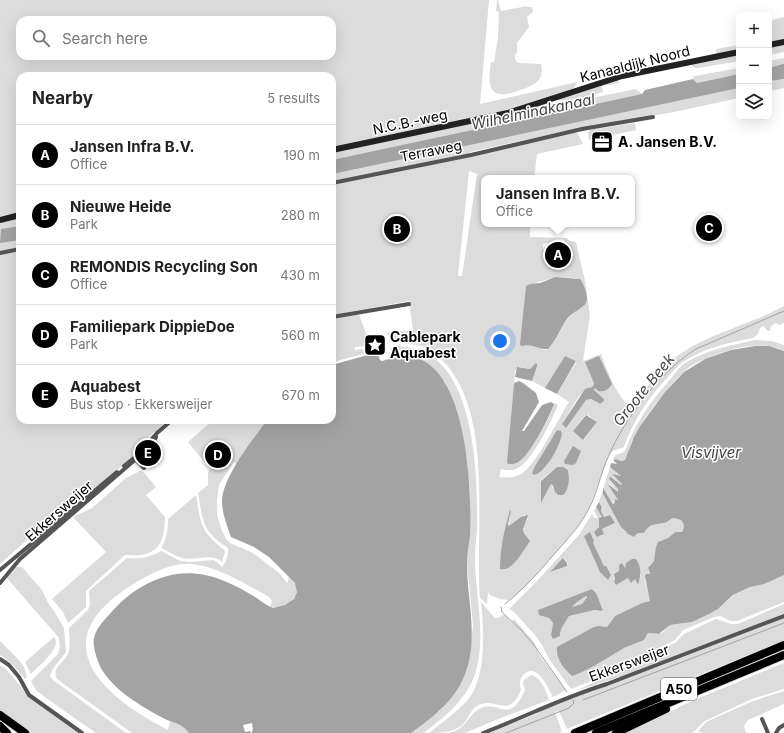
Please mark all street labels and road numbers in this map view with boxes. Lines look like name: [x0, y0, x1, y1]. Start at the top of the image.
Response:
street label: Kanaaldijk Noord: [578, 42, 692, 85]
street label: N.C.B.-weg: [371, 105, 449, 138]
street label: Terraweg: [399, 136, 463, 165]
street label: Ekkersweijer: [21, 477, 96, 545]
street label: Ekkersweijer: [587, 640, 671, 685]
road number: A50: [661, 678, 697, 700]

